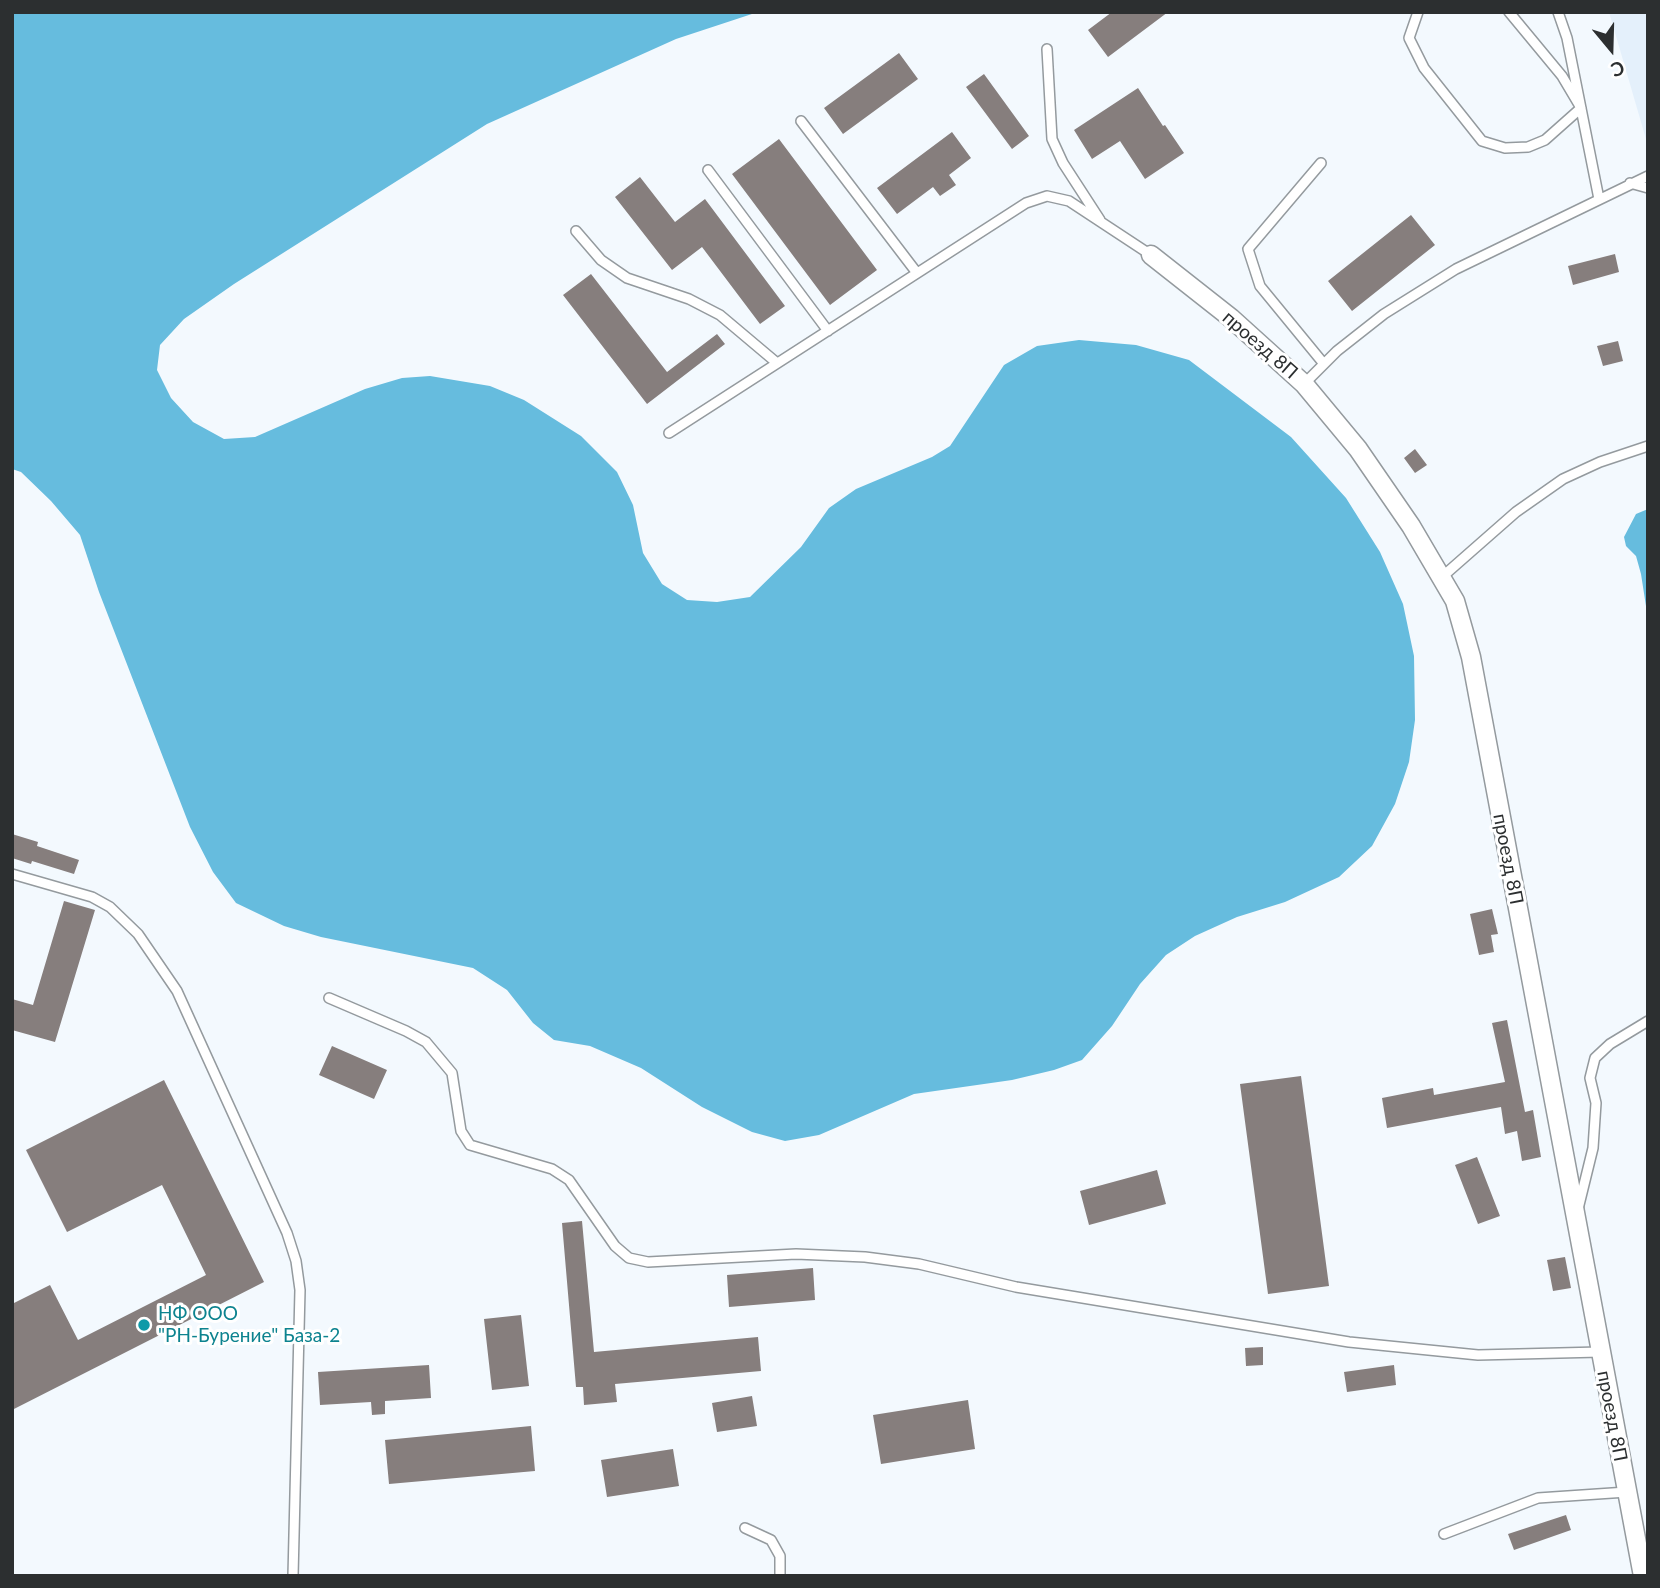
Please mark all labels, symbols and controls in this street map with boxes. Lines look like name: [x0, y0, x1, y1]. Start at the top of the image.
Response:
north arrow: [1576, 14, 1646, 84]
text: С: [1608, 56, 1628, 82]
street label: проезд 8П: [1218, 306, 1302, 384]
street label: проезд 8П: [1488, 812, 1528, 906]
place label: НФ ООО "РН-Бурение" База-2: [158, 1303, 340, 1347]
marker: НФ ООО "РН-Бурение" База-2: [136, 1317, 152, 1333]
street label: проезд 8П: [1592, 1369, 1632, 1463]

